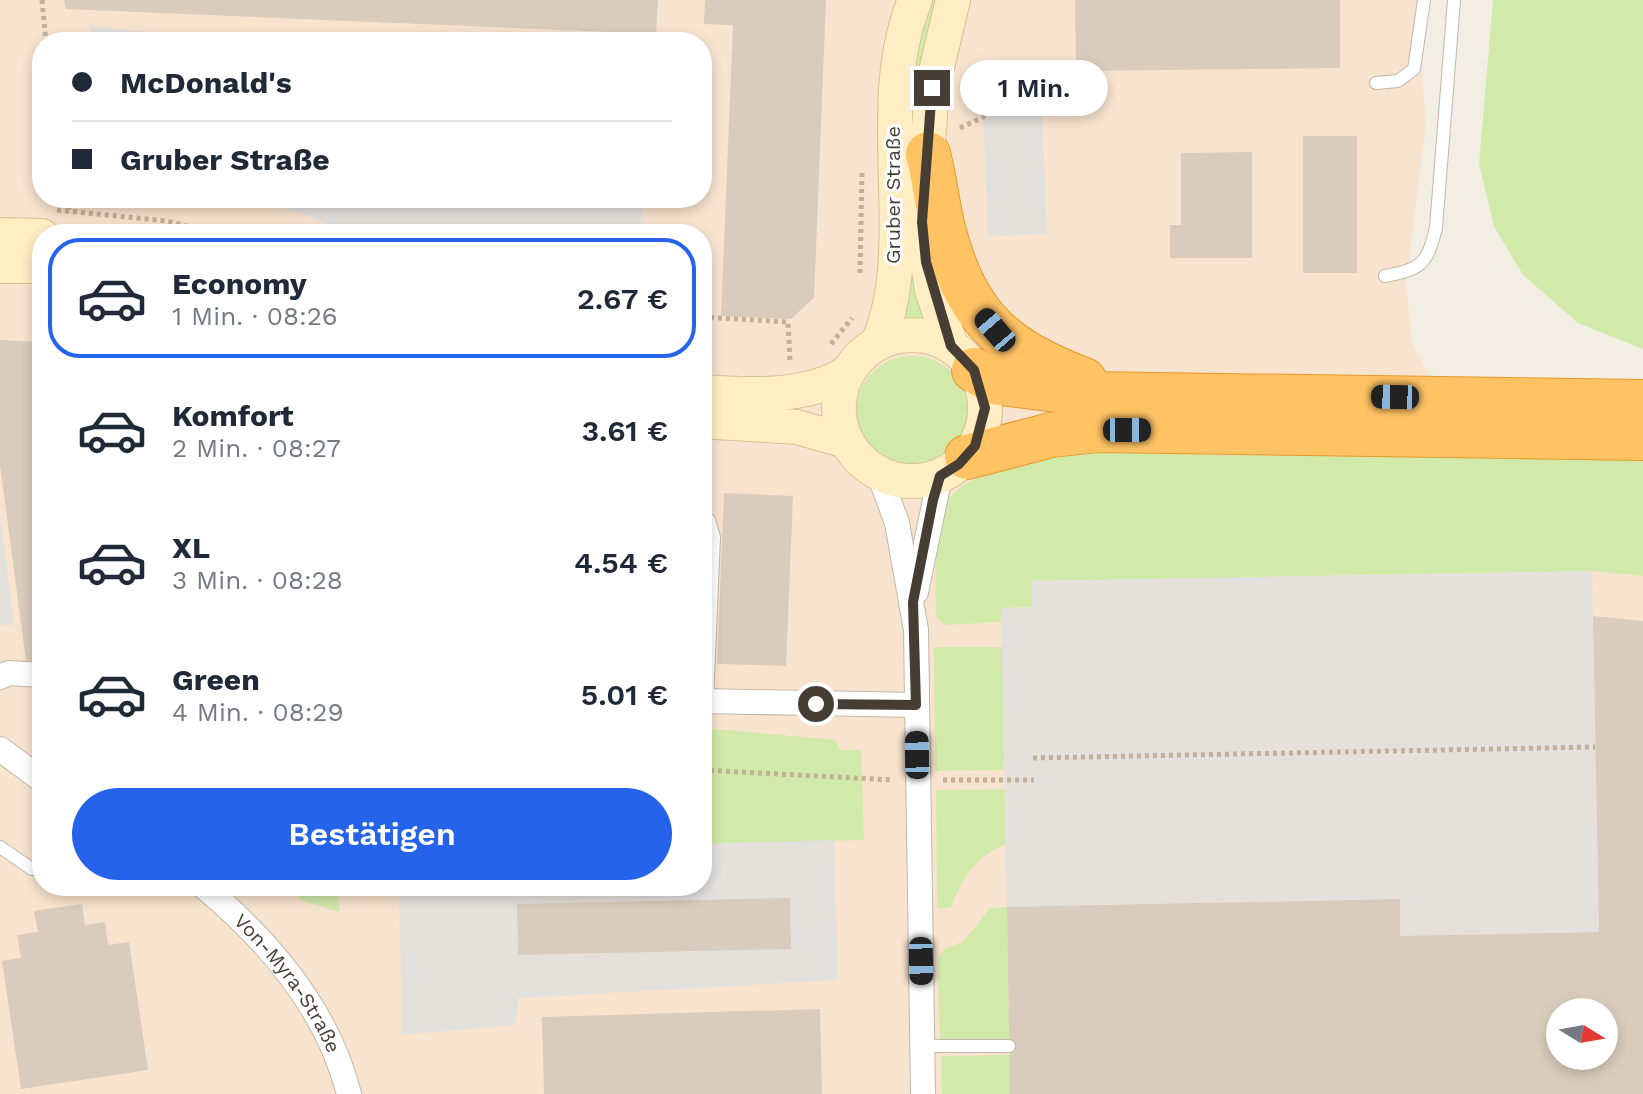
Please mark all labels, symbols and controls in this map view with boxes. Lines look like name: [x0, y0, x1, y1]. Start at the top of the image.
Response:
callout: 1 Min.: [960, 60, 1108, 116]
text: McDonald's: [120, 65, 292, 100]
route end: [914, 70, 950, 106]
text: 1 Min.: [998, 73, 1070, 103]
street label: Gruber Straße: [881, 126, 905, 264]
text: Gruber Straße: [120, 142, 330, 177]
icon: car: [76, 262, 148, 334]
text: Economy: [172, 266, 307, 301]
text: 2.67 €: [577, 281, 668, 316]
text: 1 Min. · 08:26: [172, 301, 338, 331]
car: [970, 304, 1020, 356]
car: [1371, 385, 1419, 409]
icon: car: [76, 394, 148, 466]
text: Komfort: [172, 398, 294, 433]
text: 3.61 €: [581, 413, 668, 448]
car: [1103, 418, 1151, 442]
text: 2 Min. · 08:27: [172, 433, 341, 463]
icon: car: [76, 526, 148, 598]
text: XL: [172, 530, 210, 565]
text: 4.54 €: [574, 545, 668, 580]
text: 3 Min. · 08:28: [172, 565, 343, 595]
icon: car: [76, 658, 148, 730]
text: Green: [172, 662, 260, 697]
text: 5.01 €: [581, 677, 668, 712]
route start: [798, 686, 834, 722]
text: 4 Min. · 08:29: [172, 697, 344, 727]
car: [905, 731, 929, 779]
button: Bestätigen: [72, 788, 672, 880]
street label: Von-Myra-Straße: [229, 908, 346, 1056]
car: [909, 937, 933, 985]
north arrow: [1546, 998, 1618, 1070]
map controls: [1546, 998, 1618, 1070]

